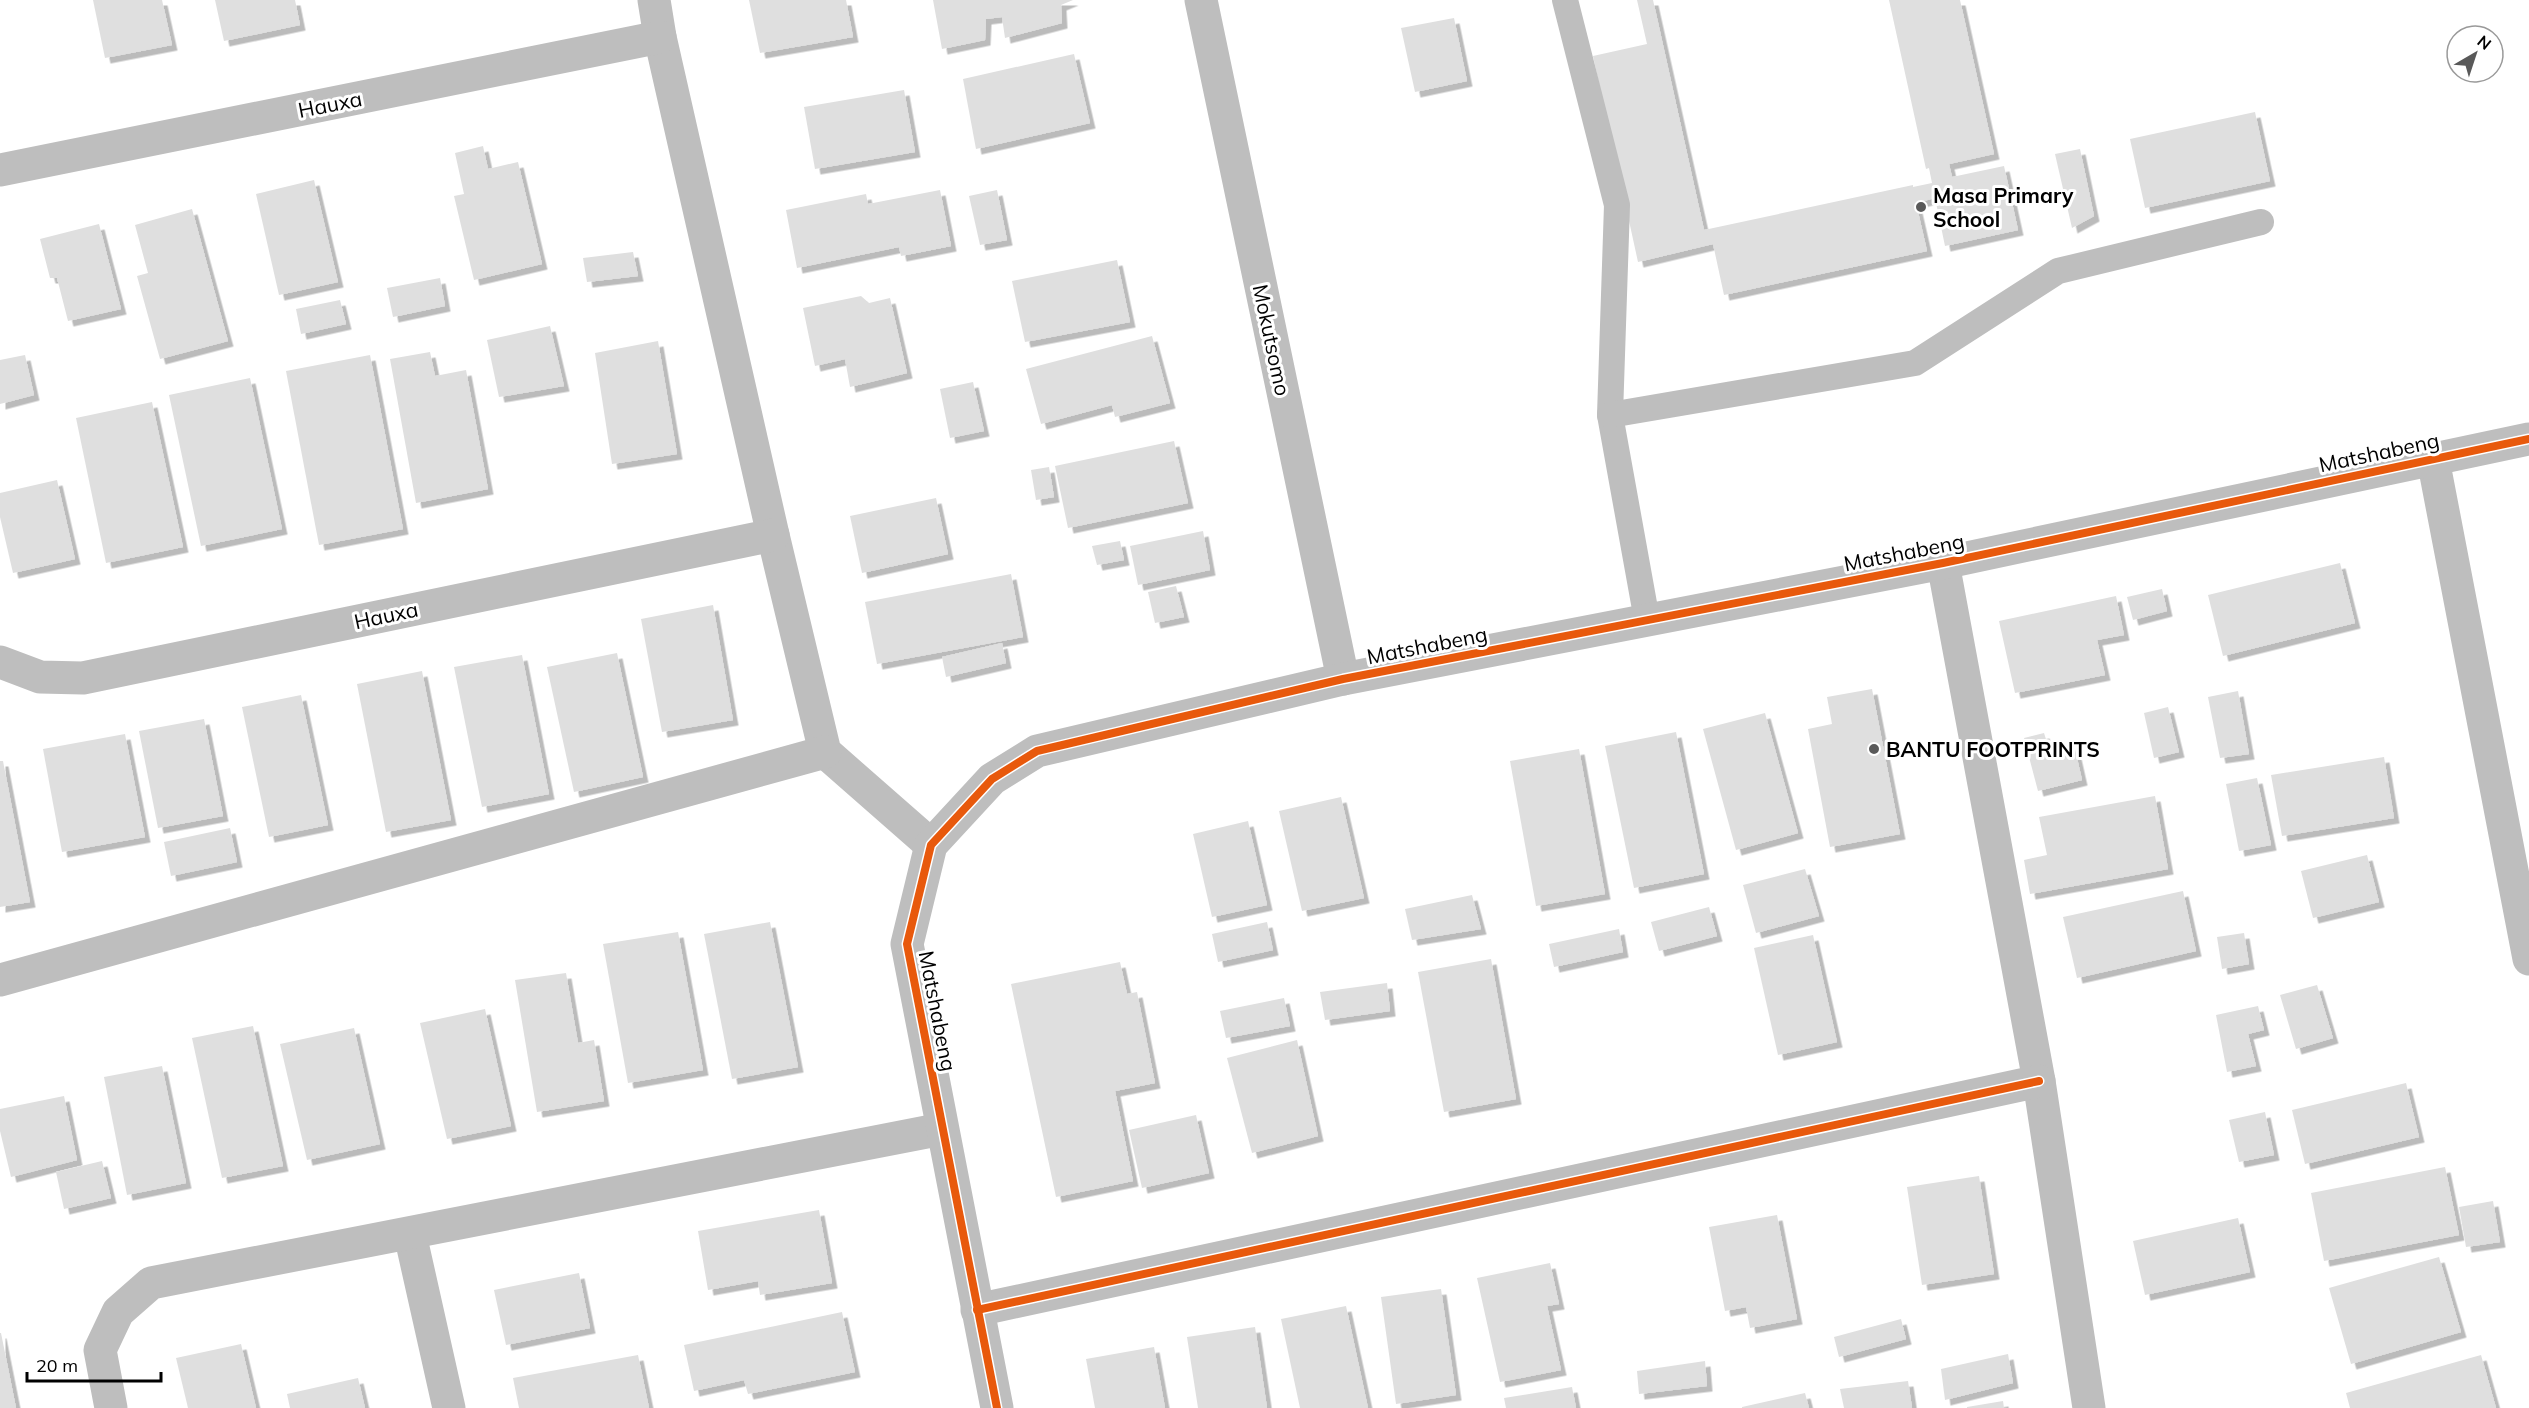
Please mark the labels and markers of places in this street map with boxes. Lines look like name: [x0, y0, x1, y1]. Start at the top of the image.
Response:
place label: Masa Primary School: [1933, 182, 2074, 232]
marker: Masa Primary School: [1914, 200, 1928, 214]
place label: BANTU FOOTPRINTS: [1886, 736, 2100, 762]
marker: BANTU FOOTPRINTS: [1867, 742, 1881, 756]

